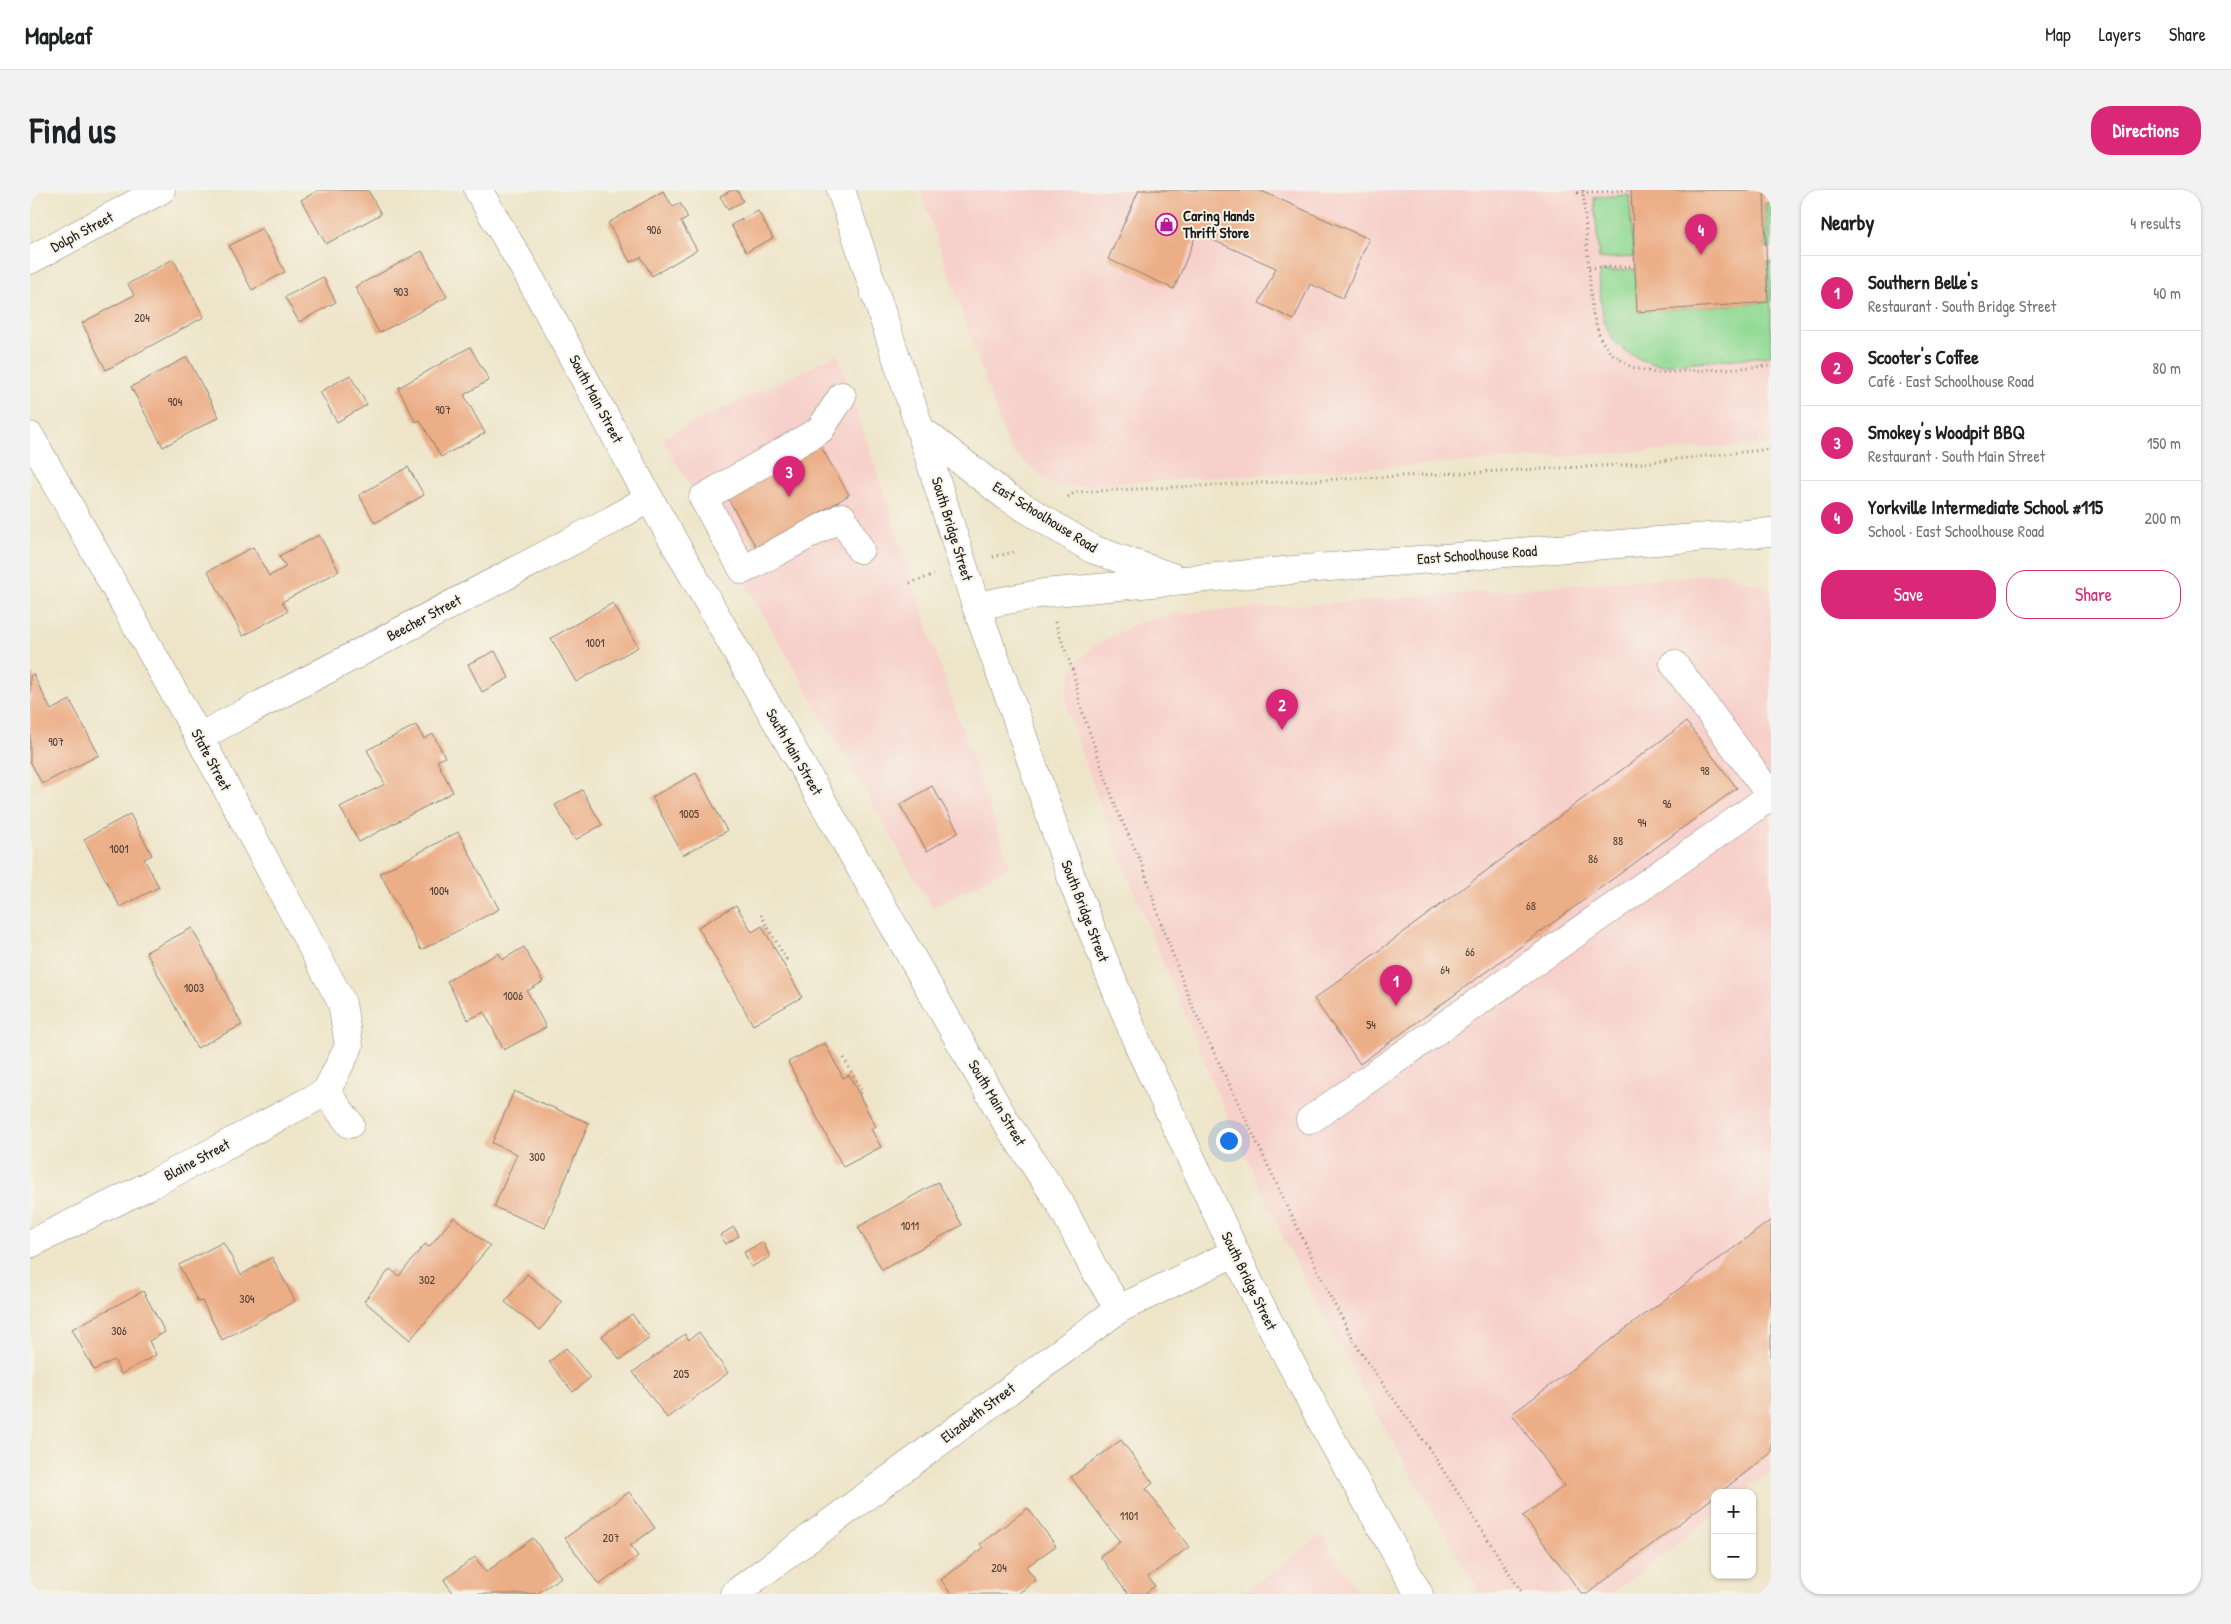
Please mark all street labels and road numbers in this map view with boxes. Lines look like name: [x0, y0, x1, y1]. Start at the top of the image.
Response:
street label: Dolph Street: [47, 206, 118, 257]
street label: South Main Street: [564, 351, 629, 447]
street label: South Bridge Street: [927, 474, 978, 584]
street label: East Schoolhouse Road: [989, 476, 1102, 557]
street label: East Schoolhouse Road: [1416, 540, 1538, 569]
street label: Beecher Street: [383, 589, 466, 646]
street label: South Main Street: [761, 704, 828, 800]
street label: State Street: [186, 725, 237, 795]
street label: South Bridge Street: [1056, 857, 1115, 966]
street label: South Main Street: [963, 1056, 1032, 1151]
street label: Blaine Street: [160, 1133, 234, 1186]
street label: South Bridge Street: [1216, 1228, 1283, 1334]
street label: Elizabeth Street: [936, 1377, 1020, 1448]

